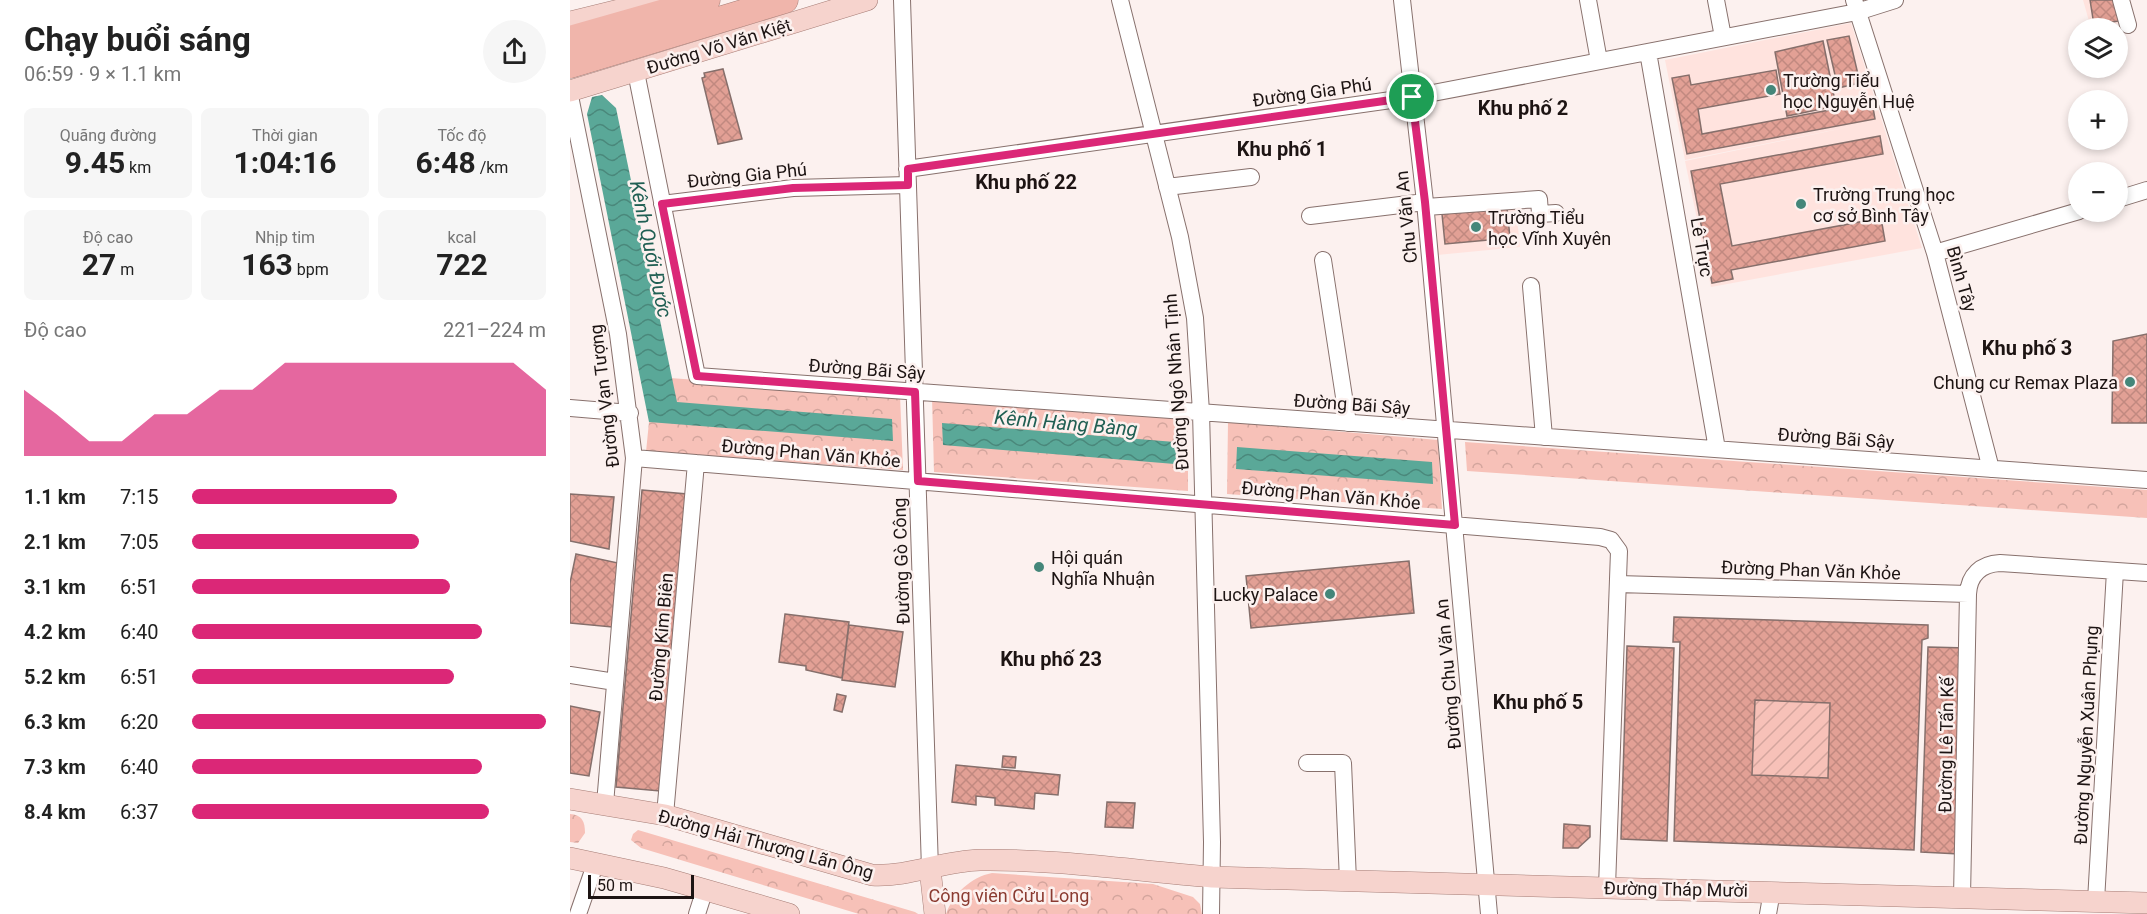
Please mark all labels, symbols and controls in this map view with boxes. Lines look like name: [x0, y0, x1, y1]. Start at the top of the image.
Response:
street label: Đường Võ Văn Kiệt: [644, 14, 794, 78]
map controls: [2068, 18, 2128, 222]
button: layers: [2068, 18, 2128, 78]
text: Chạy buổi sáng: [24, 20, 251, 59]
button: share: [483, 20, 546, 83]
text: 06:59 · 9 × 1.1 km: [24, 62, 181, 86]
place label: Trường Tiểu học Nguyễn Huệ: [1783, 70, 1915, 112]
pin: [1386, 71, 1437, 122]
street label: Đường Gia Phú: [1251, 73, 1373, 111]
icon: arrive: [1395, 80, 1428, 113]
marker: Trường Tiểu học Nguyễn Huệ: [1764, 83, 1778, 97]
button: +: [2068, 90, 2128, 150]
district label: Khu phố 2: [1478, 96, 1568, 120]
text: Quãng đường: [60, 126, 156, 145]
text: Thời gian: [252, 126, 318, 145]
text: Tốc độ: [438, 126, 486, 145]
district label: Khu phố 1: [1237, 137, 1327, 161]
text: 9.45: [65, 145, 125, 180]
text: 1:04:16: [234, 145, 336, 180]
text: 6:48: [416, 145, 476, 180]
text: km: [125, 158, 151, 177]
text: /km: [476, 158, 508, 177]
street label: Đường Gia Phú: [686, 158, 808, 192]
button: −: [2068, 162, 2128, 222]
district label: Khu phố 22: [975, 170, 1077, 194]
street label: Chu Văn An: [1391, 170, 1421, 264]
water label: Kênh Quới Đước: [625, 178, 677, 320]
place label: Trường Trung học cơ sở Bình Tây: [1813, 184, 1955, 226]
marker: Trường Trung học cơ sở Bình Tây: [1794, 197, 1808, 211]
place label: Trường Tiểu học Vĩnh Xuyên: [1488, 207, 1611, 249]
street label: Lê Trực: [1686, 216, 1718, 278]
marker: Trường Tiểu học Vĩnh Xuyên: [1469, 220, 1483, 234]
text: Độ cao: [83, 228, 133, 247]
text: Nhịp tim: [255, 228, 315, 247]
text: kcal: [448, 228, 476, 247]
street label: Bình Tây: [1943, 244, 1982, 315]
text: 27: [82, 247, 116, 282]
text: 163: [241, 247, 293, 282]
text: 722: [436, 247, 488, 282]
text: m: [116, 260, 134, 279]
text: bpm: [293, 260, 329, 279]
street label: Đường Ngô Nhân Tịnh: [1159, 293, 1193, 471]
text: Độ cao: [24, 318, 87, 342]
text: 221–224 m: [443, 318, 546, 342]
street label: Đường Vạn Tượng: [585, 323, 623, 469]
district label: Khu phố 3: [1982, 336, 2072, 360]
street label: Đường Bãi Sậy: [808, 354, 926, 384]
place label: Chung cư Remax Plaza: [1933, 372, 2118, 393]
marker: Chung cư Remax Plaza: [2123, 375, 2137, 389]
street label: Đường Bãi Sậy: [1293, 389, 1411, 419]
water label: Kênh Hàng Bàng: [993, 405, 1139, 441]
street label: Đường Bãi Sậy: [1777, 423, 1895, 453]
street label: Đường Phan Văn Khỏe: [721, 435, 901, 471]
street label: Đường Phan Văn Khỏe: [1241, 477, 1421, 513]
text: 1.1 km: [24, 485, 86, 509]
text: 7:15: [120, 485, 159, 509]
street label: Đường Gò Công: [888, 497, 914, 625]
text: 2.1 km: [24, 530, 86, 554]
text: 7:05: [120, 530, 159, 554]
place label: Hội quán Nghĩa Nhuận: [1051, 547, 1155, 589]
street label: Đường Phan Văn Khỏe: [1721, 556, 1901, 584]
marker: Hội quán Nghĩa Nhuận: [1032, 560, 1046, 574]
street label: Đường Kim Biên: [645, 572, 677, 702]
text: 3.1 km: [24, 575, 86, 599]
text: 6:51: [120, 575, 159, 599]
place label: Lucky Palace: [1213, 584, 1318, 605]
marker: Lucky Palace: [1323, 587, 1337, 601]
street label: Đường Chu Văn An: [1431, 598, 1465, 750]
text: 4.2 km: [24, 620, 86, 644]
text: 6:40: [120, 620, 159, 644]
street label: Đường Nguyễn Xuân Phụng: [2070, 625, 2102, 845]
district label: Khu phố 23: [1000, 647, 1102, 671]
text: 5.2 km: [24, 665, 86, 689]
text: 6:51: [120, 665, 159, 689]
street label: Đường Lê Tấn Kế: [1934, 675, 1958, 813]
district label: Khu phố 5: [1493, 690, 1583, 714]
text: 6.3 km: [24, 710, 86, 734]
text: 6:20: [120, 710, 159, 734]
text: 7.3 km: [24, 755, 86, 779]
text: 6:40: [120, 755, 159, 779]
text: 8.4 km: [24, 800, 86, 824]
text: 6:37: [120, 800, 159, 824]
street label: Đường Hải Thượng Lãn Ông: [656, 805, 876, 883]
scale bar: [588, 872, 694, 900]
text: 50 m: [597, 876, 633, 895]
street label: Đường Tháp Mười: [1604, 877, 1748, 901]
park label: Công viên Cửu Long: [929, 885, 1089, 906]

